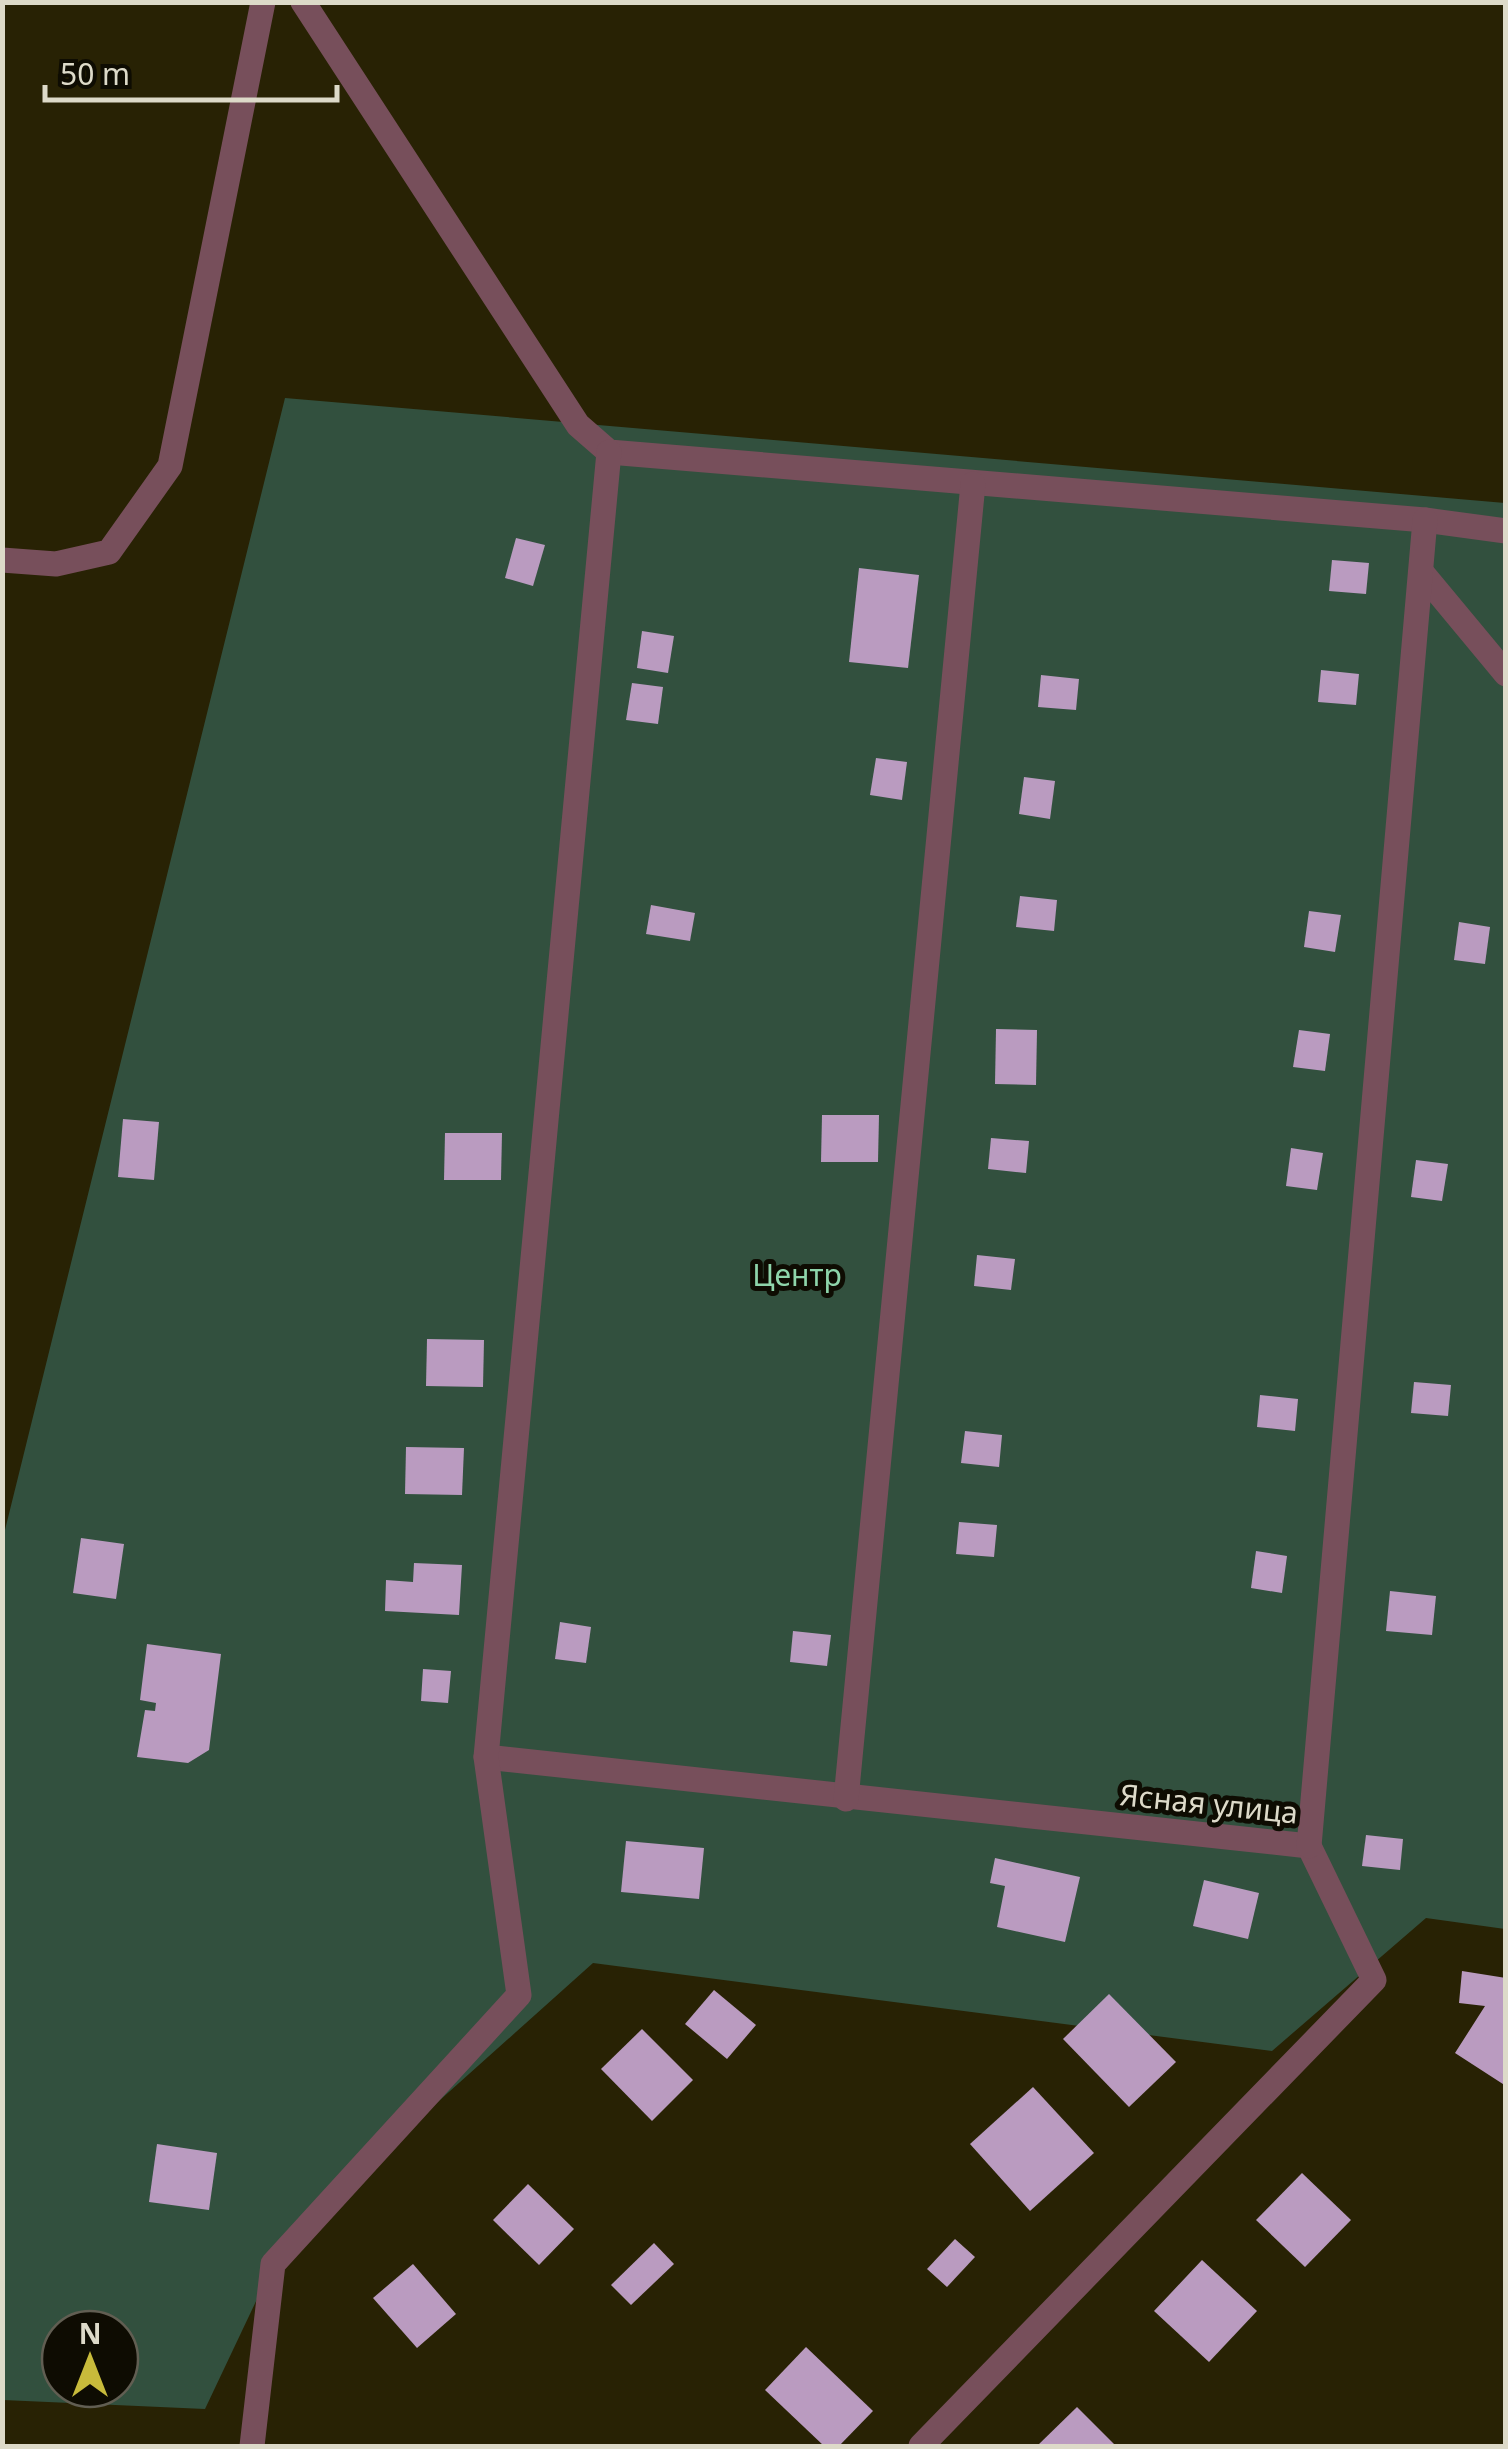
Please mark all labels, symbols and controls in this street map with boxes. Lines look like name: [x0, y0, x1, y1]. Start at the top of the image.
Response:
scale bar: [45, 40, 338, 102]
text: 50 m: [60, 53, 130, 94]
park label: Центр: [752, 1254, 842, 1295]
street label: Ясная улица: [1118, 1773, 1300, 1833]
north arrow: [40, 2309, 140, 2409]
text: N: [79, 2314, 101, 2352]

